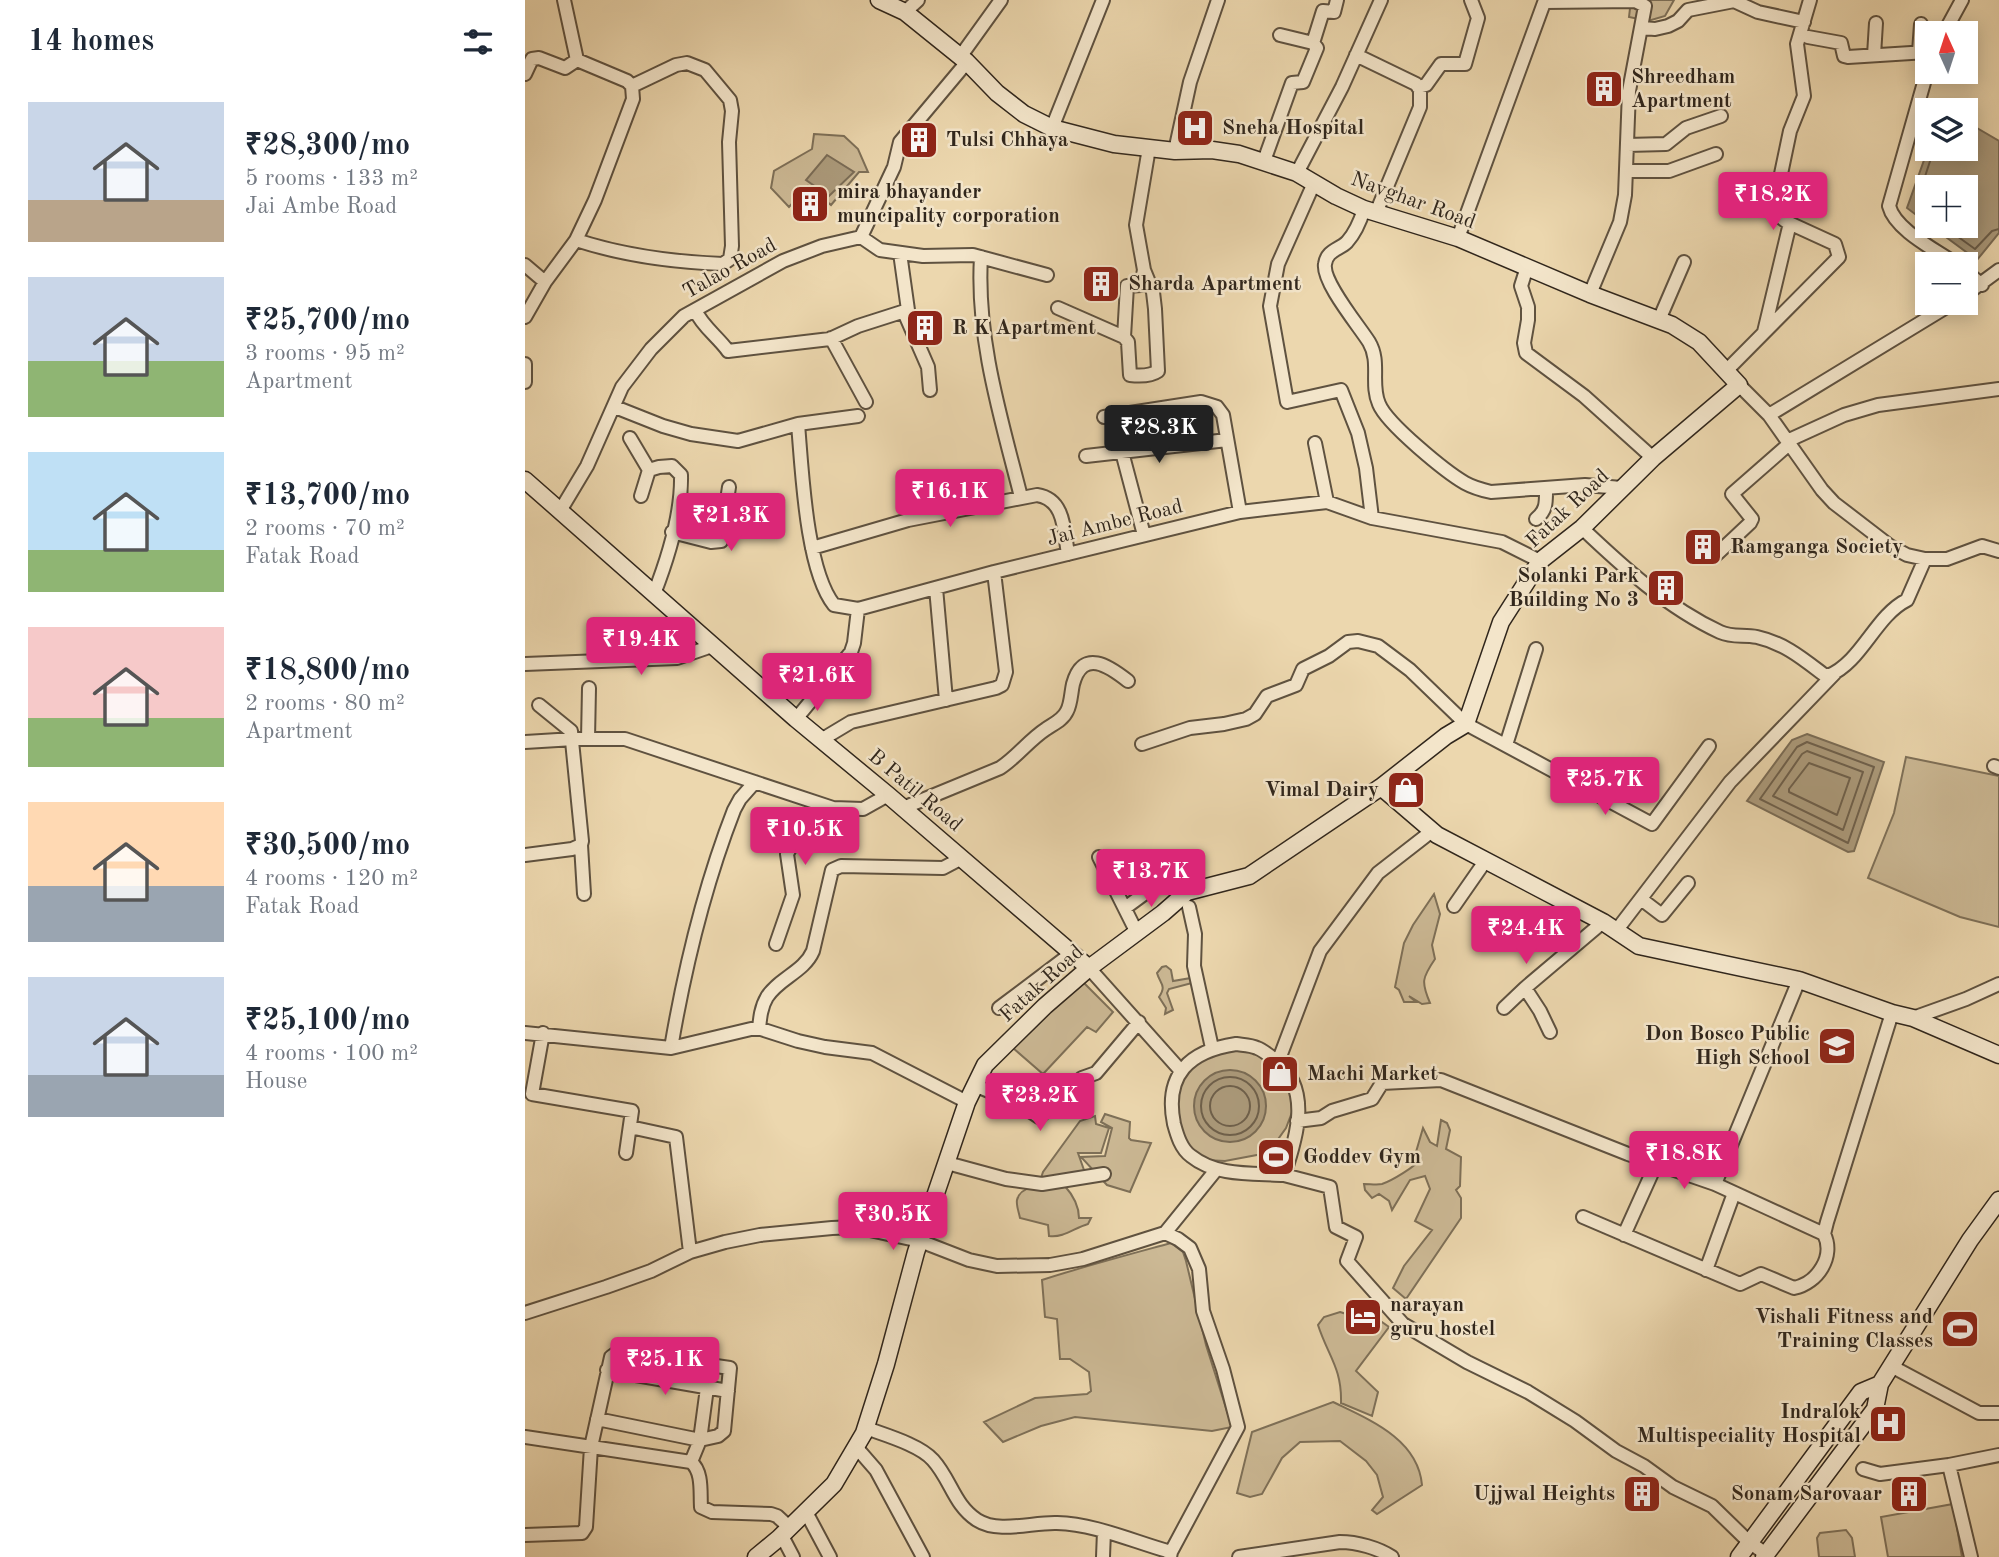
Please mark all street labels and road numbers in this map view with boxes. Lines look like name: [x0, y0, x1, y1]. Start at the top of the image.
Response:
street label: Navghar Road: [1348, 169, 1478, 233]
street label: Talao Road: [680, 235, 780, 303]
street label: Fatak Road: [1523, 466, 1613, 552]
street label: Jai Ambe Road: [1045, 496, 1185, 550]
street label: B Patil Road: [864, 746, 966, 836]
street label: Fatak Road: [996, 941, 1088, 1027]

